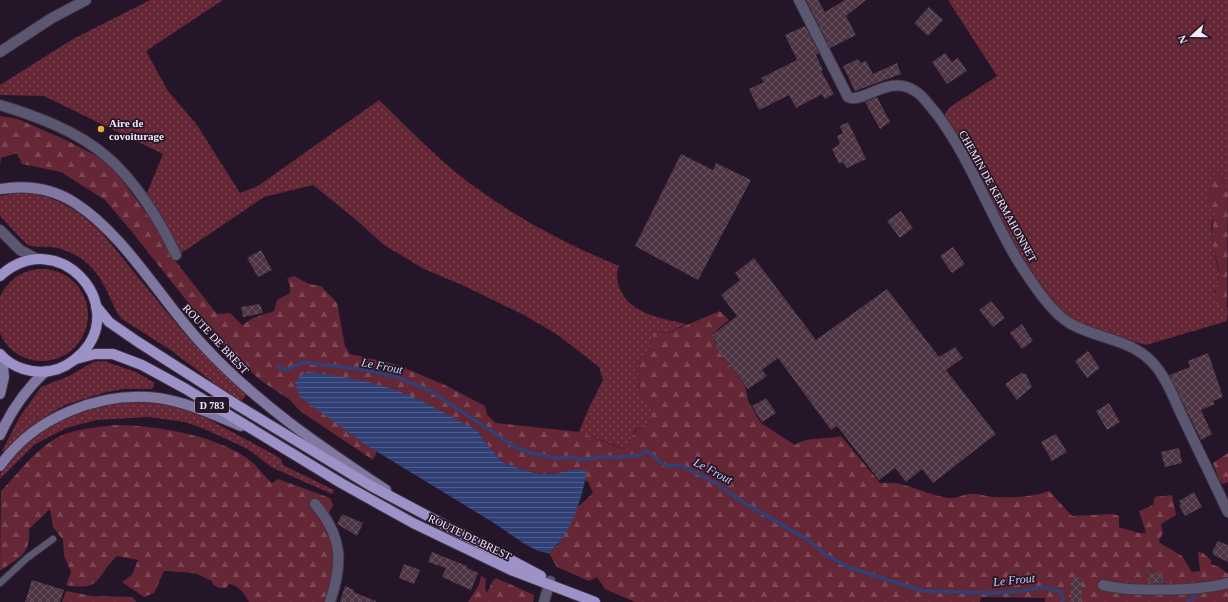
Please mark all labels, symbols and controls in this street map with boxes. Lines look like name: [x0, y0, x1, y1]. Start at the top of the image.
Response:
north arrow: [1172, 16, 1212, 56]
text: N: [1176, 34, 1190, 45]
place label: Aire de covoiturage: [109, 117, 164, 142]
marker: Aire de covoiturage: [96, 124, 106, 134]
street label: CHEMIN DE KERMAHONNET: [957, 128, 1039, 264]
street label: ROUTE DE BREST: [181, 302, 252, 377]
water label: Le Frout: [359, 355, 405, 377]
road number: D 783: [195, 397, 229, 413]
water label: Le Frout: [690, 455, 735, 487]
street label: ROUTE DE BREST: [426, 512, 514, 562]
water label: Le Frout: [991, 571, 1036, 589]

